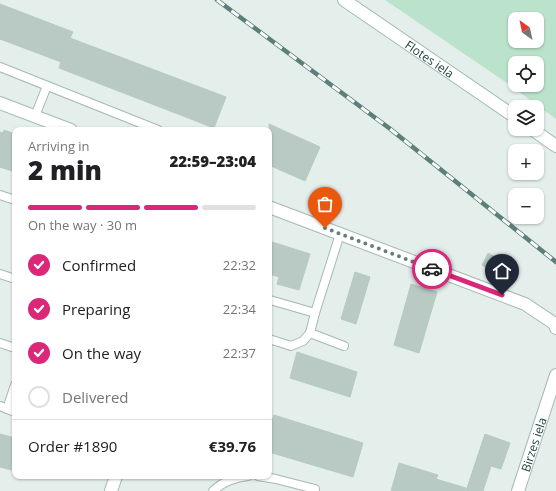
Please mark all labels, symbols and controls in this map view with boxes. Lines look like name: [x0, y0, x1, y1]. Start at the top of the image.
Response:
north arrow: [508, 12, 544, 48]
map controls: [508, 12, 544, 224]
street label: Flotes iela: [402, 36, 458, 82]
button: locate: [508, 56, 544, 92]
button: layers: [508, 100, 544, 136]
text: Arriving in: [28, 137, 90, 155]
button: +: [508, 144, 544, 180]
text: 22:59–23:04: [170, 151, 256, 171]
text: 2 min: [28, 152, 102, 188]
pin: [308, 187, 342, 228]
button: −: [508, 188, 544, 224]
icon: bag: [314, 193, 336, 215]
text: On the way · 30 m: [28, 216, 137, 234]
courier: [412, 249, 452, 289]
icon: check: [28, 254, 50, 276]
pin: [485, 254, 519, 295]
text: Confirmed: [62, 255, 136, 275]
text: 22:32: [223, 256, 256, 274]
icon: car: [421, 258, 443, 280]
icon: home: [491, 260, 513, 282]
icon: check: [28, 298, 50, 320]
text: Preparing: [62, 299, 130, 319]
text: 22:34: [223, 300, 256, 318]
icon: check: [28, 342, 50, 364]
text: On the way: [62, 343, 141, 363]
text: 22:37: [223, 344, 256, 362]
text: Delivered: [62, 387, 129, 407]
street label: Birzes iela: [516, 415, 550, 474]
text: Order #1890: [28, 436, 117, 456]
text: €39.76: [209, 436, 256, 456]

